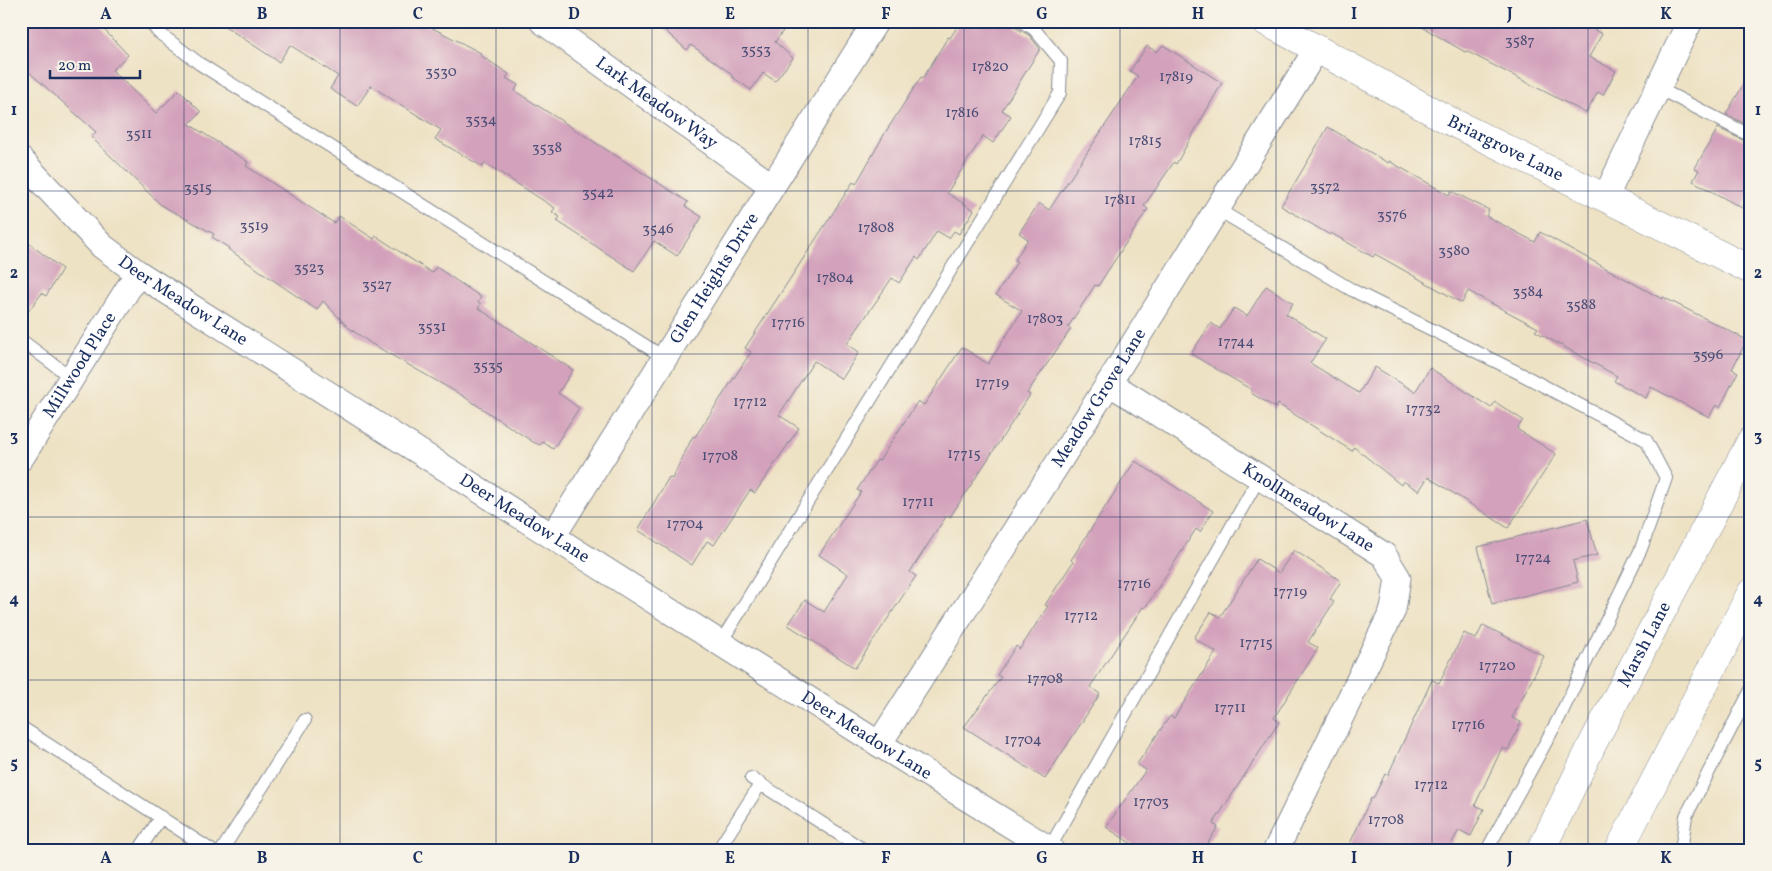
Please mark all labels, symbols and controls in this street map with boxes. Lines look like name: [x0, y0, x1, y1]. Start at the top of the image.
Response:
text: A: [100, 4, 112, 26]
text: B: [257, 4, 268, 26]
text: C: [413, 4, 423, 26]
text: D: [568, 4, 580, 26]
text: E: [725, 4, 735, 26]
text: F: [881, 4, 891, 26]
text: G: [1036, 4, 1048, 26]
text: H: [1192, 4, 1204, 26]
text: I: [1351, 4, 1357, 26]
text: J: [1506, 4, 1513, 26]
text: K: [1660, 4, 1672, 26]
house number: 3587: [1505, 31, 1535, 52]
house number: 3553: [741, 40, 771, 61]
scale bar: [50, 48, 140, 80]
street label: Lark Meadow Way: [590, 51, 723, 156]
text: 20 m: [58, 56, 91, 77]
house number: 17820: [971, 57, 1009, 78]
house number: 3530: [425, 62, 457, 83]
house number: 17819: [1159, 67, 1193, 88]
text: 1: [11, 100, 17, 122]
text: 1: [1755, 100, 1761, 122]
house number: 17816: [945, 103, 979, 124]
street label: Briargrove Lane: [1443, 109, 1568, 188]
house number: 3534: [465, 110, 497, 131]
house number: 3511: [126, 124, 152, 145]
house number: 17815: [1128, 131, 1162, 152]
house number: 3538: [532, 138, 562, 159]
house number: 3572: [1310, 177, 1340, 198]
house number: 3515: [184, 178, 212, 199]
house number: 3542: [582, 183, 614, 204]
house number: 17811: [1104, 190, 1136, 211]
house number: 3576: [1377, 205, 1407, 226]
street label: Glen Heights Drive: [664, 208, 765, 349]
house number: 3519: [240, 216, 268, 237]
house number: 17808: [858, 218, 894, 239]
house number: 3546: [642, 219, 674, 240]
house number: 3580: [1438, 241, 1470, 262]
street label: Deer Meadow Lane: [113, 250, 253, 352]
house number: 3523: [294, 258, 324, 279]
text: 2: [10, 263, 18, 285]
text: 2: [1754, 263, 1762, 285]
house number: 17804: [816, 268, 854, 289]
house number: 3527: [362, 275, 392, 296]
house number: 3584: [1512, 282, 1544, 303]
house number: 3588: [1566, 295, 1596, 316]
street label: Millwood Place: [37, 307, 123, 423]
house number: 17803: [1027, 309, 1063, 330]
house number: 17716: [771, 313, 805, 334]
house number: 3531: [418, 317, 446, 338]
street label: Meadow Grove Lane: [1046, 324, 1152, 473]
house number: 17744: [1218, 332, 1254, 353]
house number: 3596: [1693, 345, 1723, 366]
house number: 3535: [473, 356, 503, 377]
house number: 17719: [975, 373, 1009, 394]
house number: 17712: [733, 392, 767, 413]
house number: 17732: [1405, 399, 1441, 420]
text: 3: [10, 426, 18, 448]
text: 3: [1754, 426, 1762, 448]
house number: 17715: [947, 444, 981, 465]
house number: 17708: [702, 446, 738, 467]
street label: Knollmeadow Lane: [1237, 457, 1379, 558]
street label: Deer Meadow Lane: [454, 468, 595, 569]
house number: 17711: [902, 492, 934, 513]
house number: 17704: [666, 514, 704, 535]
house number: 17724: [1515, 548, 1551, 569]
house number: 17716: [1117, 574, 1151, 595]
house number: 17719: [1273, 582, 1307, 603]
text: 4: [9, 589, 19, 611]
text: 4: [1753, 589, 1763, 611]
street label: Marsh Lane: [1612, 597, 1677, 692]
house number: 17712: [1064, 606, 1098, 627]
house number: 17715: [1239, 633, 1273, 654]
house number: 17720: [1479, 656, 1516, 677]
house number: 17708: [1027, 669, 1063, 690]
street label: Deer Meadow Lane: [796, 685, 937, 786]
house number: 17711: [1214, 698, 1246, 719]
house number: 17716: [1451, 715, 1485, 736]
house number: 17704: [1004, 730, 1042, 751]
text: 5: [10, 753, 18, 775]
text: 5: [1754, 753, 1762, 775]
house number: 17712: [1414, 775, 1448, 796]
house number: 17703: [1133, 792, 1169, 813]
house number: 17708: [1368, 810, 1404, 831]
text: A: [100, 848, 112, 870]
text: B: [257, 848, 268, 870]
text: C: [413, 848, 423, 870]
text: D: [568, 848, 580, 870]
text: E: [725, 848, 735, 870]
text: F: [881, 848, 891, 870]
text: G: [1036, 848, 1048, 870]
text: H: [1192, 848, 1204, 870]
text: I: [1351, 848, 1357, 870]
text: J: [1506, 848, 1513, 870]
text: K: [1660, 848, 1672, 870]

